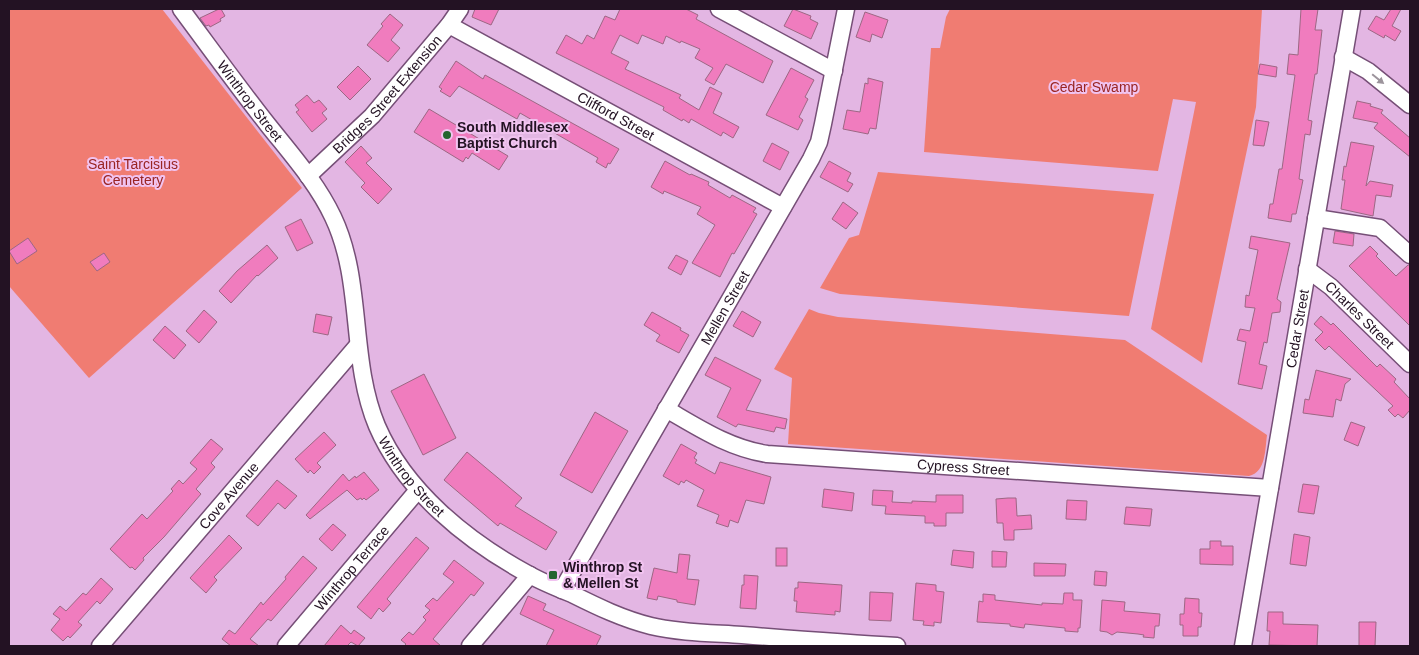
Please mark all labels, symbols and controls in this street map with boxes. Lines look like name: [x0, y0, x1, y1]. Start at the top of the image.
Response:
street label: Bridges Street Extension: [329, 32, 445, 157]
street label: Winthrop Street: [214, 58, 286, 145]
one-way arrow: [1371, 74, 1384, 85]
park label: Cedar Swamp: [1050, 79, 1139, 95]
street label: Clifford Street: [574, 88, 657, 143]
place label: South Middlesex Baptist Church: [457, 119, 568, 151]
marker: South Middlesex Baptist Church: [441, 129, 453, 141]
park label: Saint Tarcisius Cemetery: [88, 156, 178, 188]
street label: Mellen Street: [697, 268, 753, 347]
street label: Charles Street: [1322, 278, 1397, 352]
street label: Cedar Street: [1283, 288, 1312, 369]
street label: Winthrop Street: [375, 434, 448, 520]
street label: Cypress Street: [917, 456, 1010, 478]
street label: Cove Avenue: [196, 459, 262, 532]
street label: Winthrop Terrace: [311, 522, 393, 614]
place label: Winthrop St & Mellen St: [563, 559, 643, 591]
marker: Winthrop St & Mellen St: [547, 569, 559, 581]

